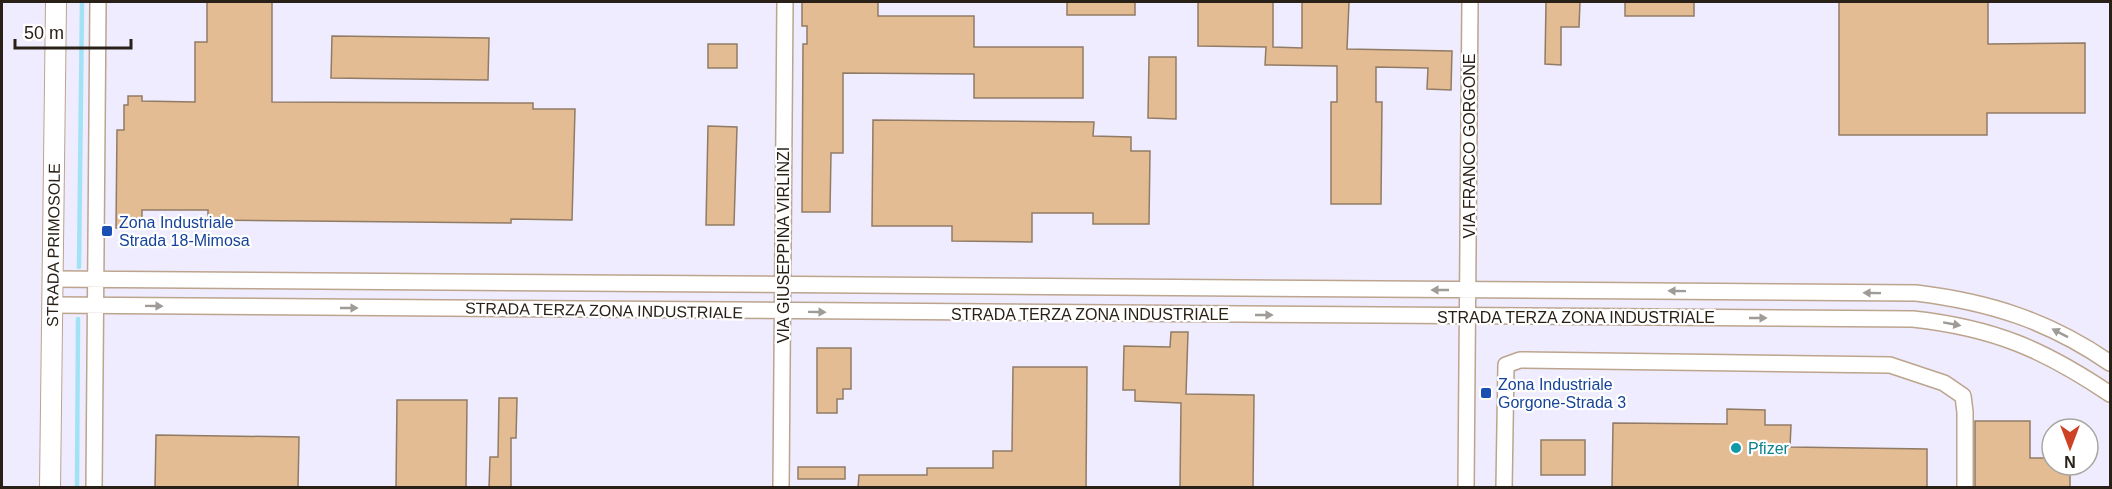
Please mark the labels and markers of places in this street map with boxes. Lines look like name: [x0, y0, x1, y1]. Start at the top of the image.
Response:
place label: Zona Industriale Strada 18-Mimosa: [119, 214, 250, 249]
marker: Zona Industriale Strada 18-Mimosa: [100, 224, 114, 238]
place label: Zona Industriale Gorgone-Strada 3: [1498, 376, 1626, 411]
marker: Zona Industriale Gorgone-Strada 3: [1479, 386, 1493, 400]
place label: Pfizer: [1748, 440, 1790, 457]
marker: Pfizer: [1729, 441, 1743, 455]

